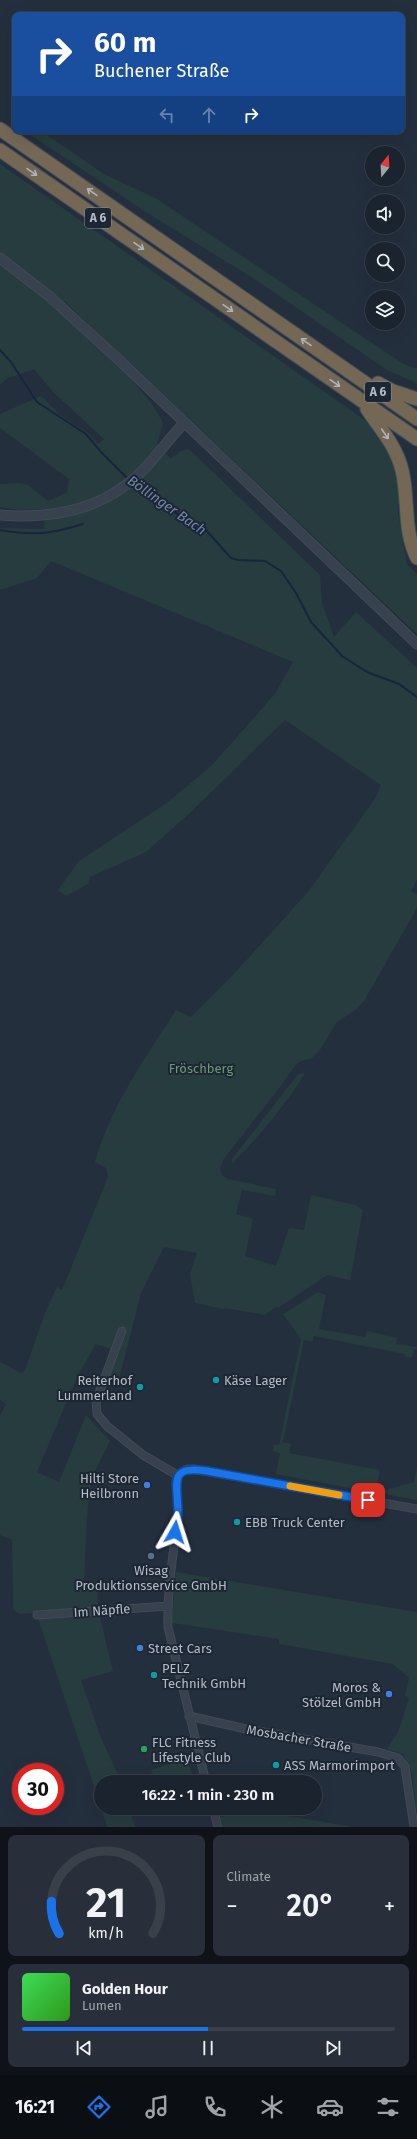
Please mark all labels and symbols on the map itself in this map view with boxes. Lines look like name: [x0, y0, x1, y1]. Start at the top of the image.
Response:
north arrow: [365, 146, 405, 186]
one-way arrow: [26, 168, 37, 176]
one-way arrow: [87, 188, 98, 196]
road number: A 6: [85, 208, 111, 228]
one-way arrow: [133, 242, 144, 250]
one-way arrow: [222, 304, 233, 312]
one-way arrow: [301, 338, 312, 346]
one-way arrow: [329, 379, 340, 387]
road number: A 6: [365, 382, 391, 402]
one-way arrow: [381, 428, 389, 439]
water label: Böllinger Bach: [124, 472, 209, 539]
park label: Fröschberg: [169, 1061, 233, 1076]
place label: Reiterhof Lummerland: [58, 1373, 134, 1403]
place label: Käse Lager: [224, 1373, 287, 1388]
marker: Käse Lager: [211, 1375, 221, 1385]
marker: Reiterhof Lummerland: [135, 1382, 145, 1392]
place label: Hilti Store Heilbronn: [80, 1471, 139, 1501]
marker: Hilti Store Heilbronn: [142, 1480, 152, 1490]
pin: [351, 1483, 385, 1517]
position arrow: [154, 1511, 196, 1553]
place label: EBB Truck Center: [245, 1515, 345, 1530]
marker: EBB Truck Center: [232, 1517, 242, 1527]
marker: Wisag Produktionsservice GmbH: [146, 1551, 156, 1561]
place label: Wisag Produktionsservice GmbH: [75, 1563, 227, 1593]
street label: Im Näpfle: [73, 1601, 131, 1620]
place label: Street Cars: [148, 1641, 212, 1656]
marker: Street Cars: [135, 1643, 145, 1653]
place label: PELZ Technik GmbH: [162, 1661, 246, 1691]
marker: PELZ Technik GmbH: [149, 1670, 159, 1680]
place label: Moros & Stölzel GmbH: [302, 1680, 381, 1710]
marker: Moros & Stölzel GmbH: [384, 1689, 394, 1699]
street label: Mosbacher Straße: [245, 1722, 352, 1755]
place label: FLC Fitness Lifestyle Club: [152, 1735, 231, 1765]
marker: FLC Fitness Lifestyle Club: [139, 1744, 149, 1754]
place label: ASS Marmorimport: [284, 1758, 395, 1773]
marker: ASS Marmorimport: [271, 1760, 281, 1770]
speed limit sign: 30: [12, 1763, 64, 1815]

